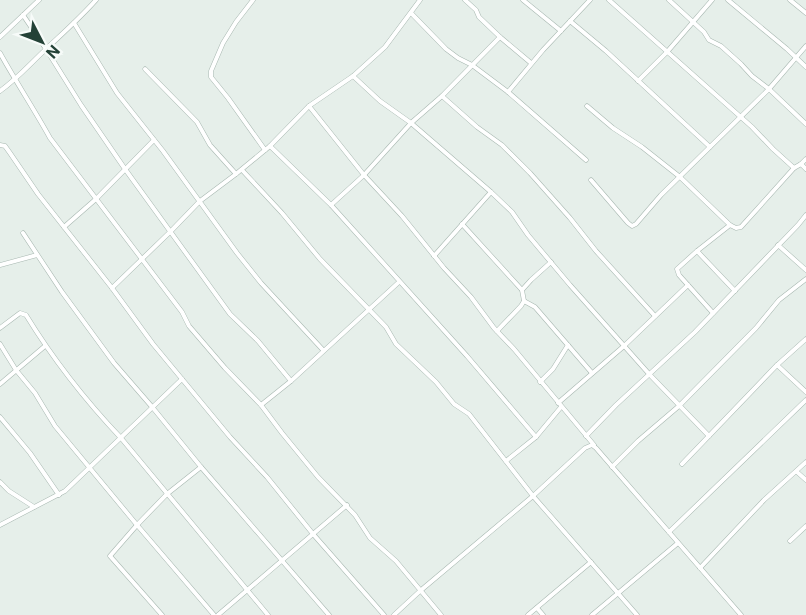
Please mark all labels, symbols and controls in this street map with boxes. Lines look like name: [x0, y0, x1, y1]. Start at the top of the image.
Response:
north arrow: [12, 12, 72, 72]
text: N: [42, 41, 64, 62]

